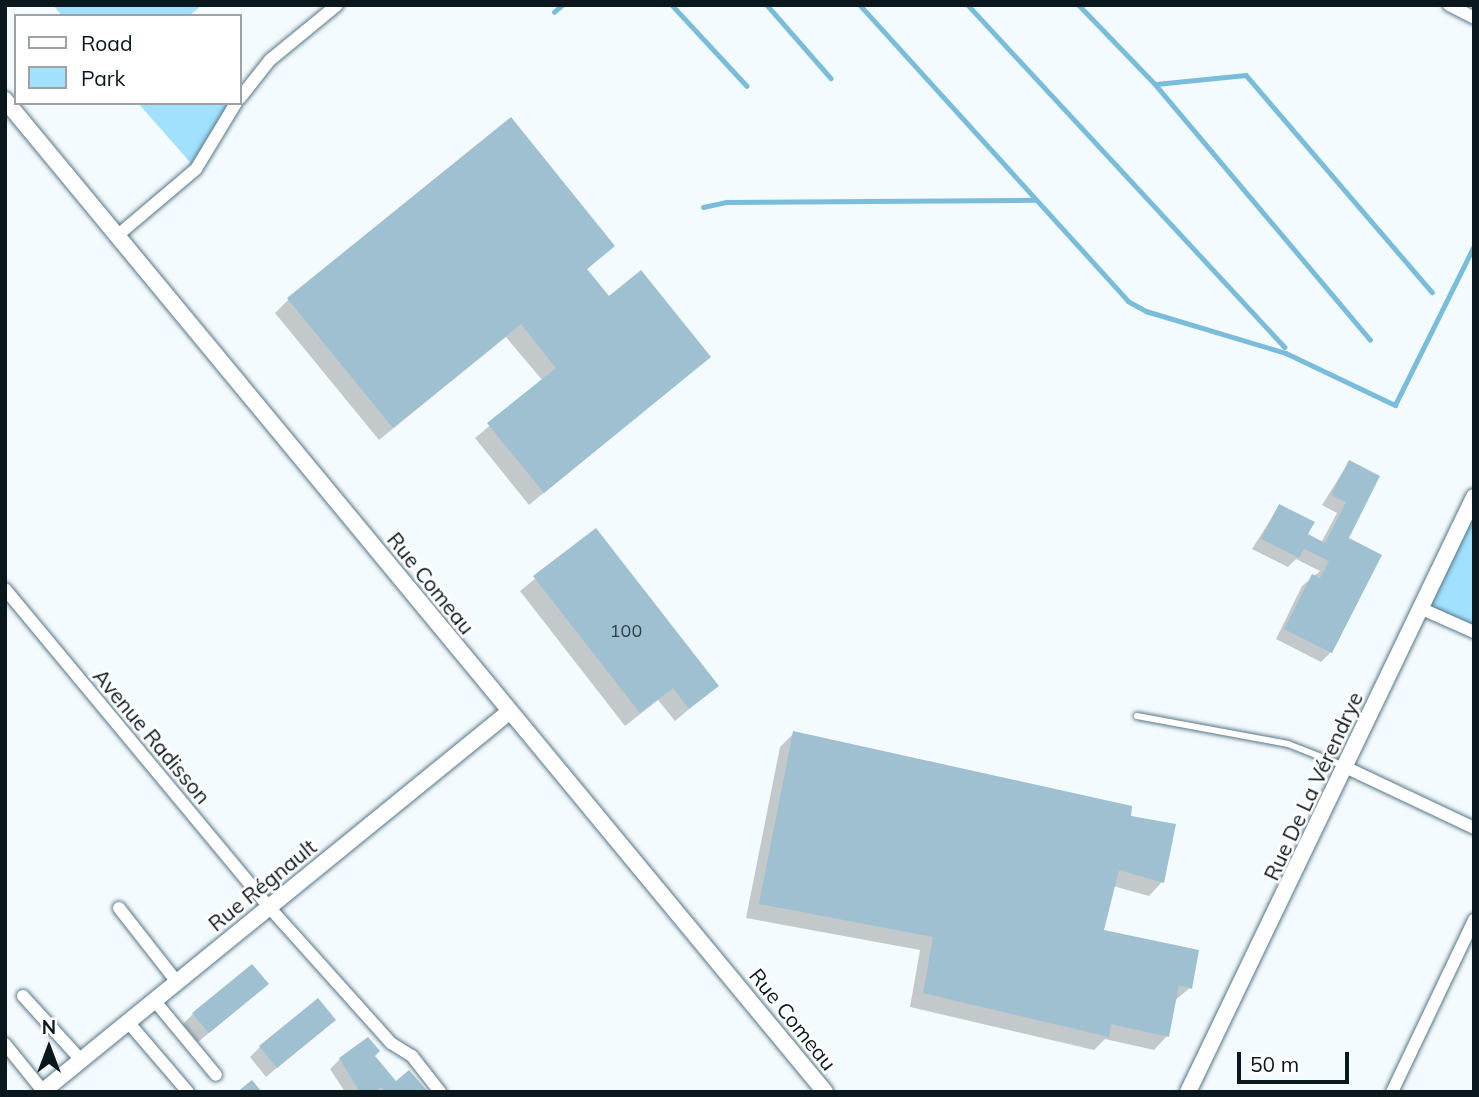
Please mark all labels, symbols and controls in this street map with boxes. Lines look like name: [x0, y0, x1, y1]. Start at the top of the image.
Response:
legend: [14, 14, 242, 105]
text: Road: [81, 30, 132, 56]
text: Park: [81, 65, 125, 91]
street label: Rue Comeau: [382, 527, 480, 639]
house number: 100: [610, 620, 642, 642]
street label: Avenue Radisson: [88, 663, 216, 809]
street label: Rue De La Vérendrye: [1258, 688, 1368, 884]
street label: Rue Régnault: [203, 834, 321, 936]
street label: Rue Comeau: [744, 963, 842, 1075]
north arrow: [14, 1013, 84, 1083]
text: N: [42, 1015, 56, 1039]
scale bar: [1241, 1038, 1353, 1082]
text: 50 m: [1250, 1051, 1299, 1077]

